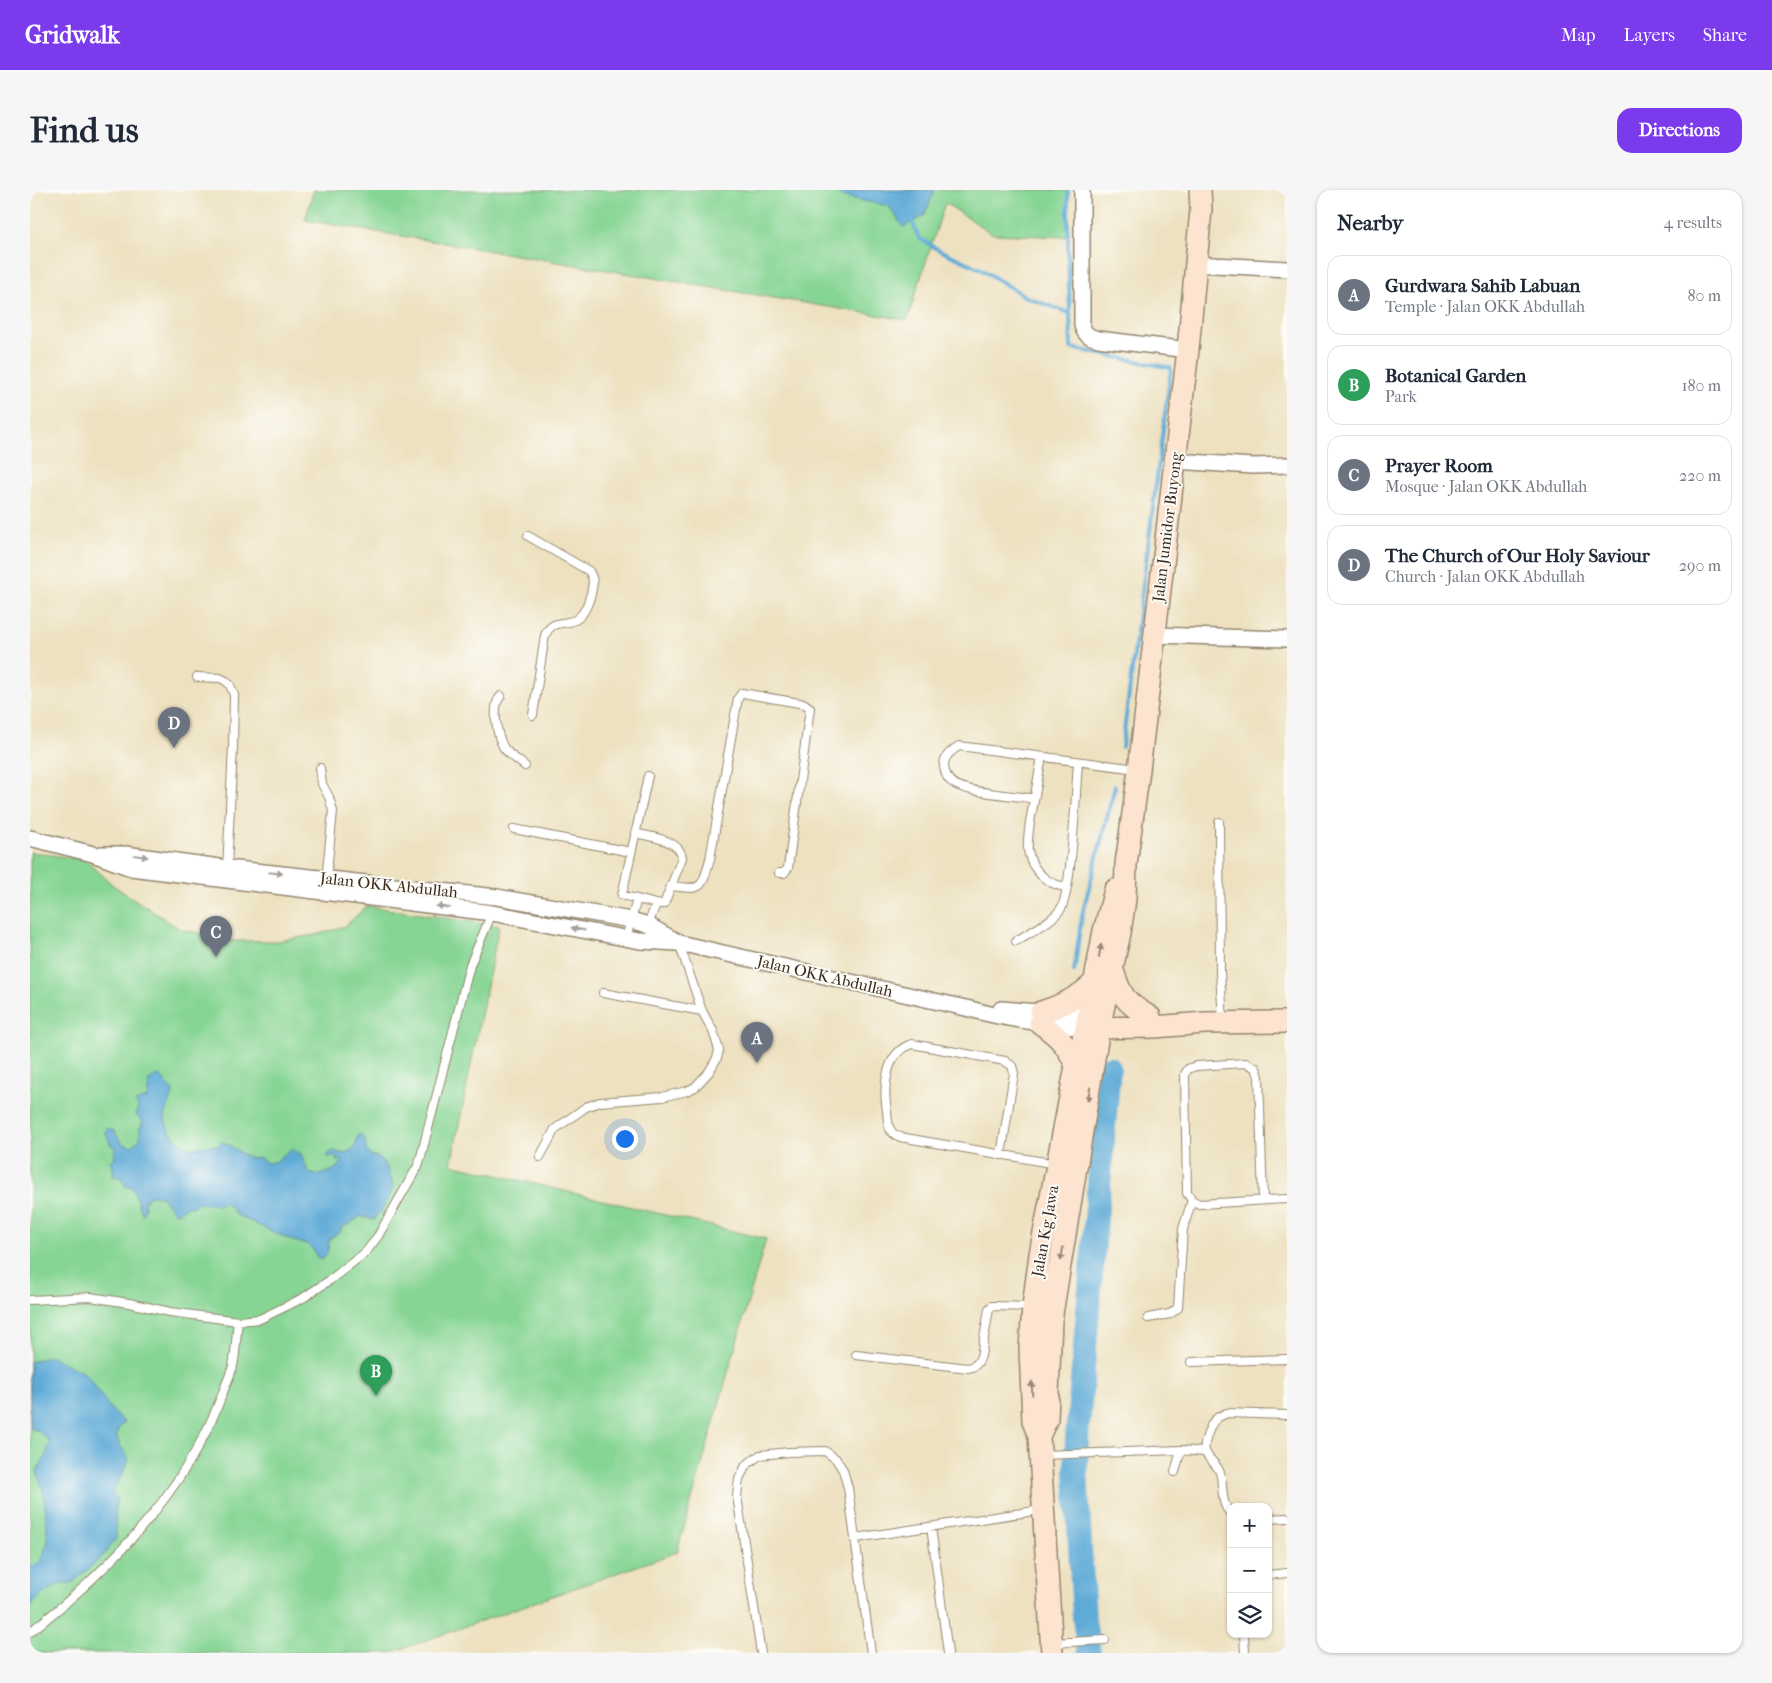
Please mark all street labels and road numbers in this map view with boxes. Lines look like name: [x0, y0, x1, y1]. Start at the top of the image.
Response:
street label: Jalan Jumidor Buyong: [1148, 451, 1186, 605]
street label: Jalan OKK Abdullah: [317, 868, 459, 902]
street label: Jalan OKK Abdullah: [753, 951, 895, 1001]
street label: Jalan Kg Jawa: [1027, 1183, 1063, 1280]

